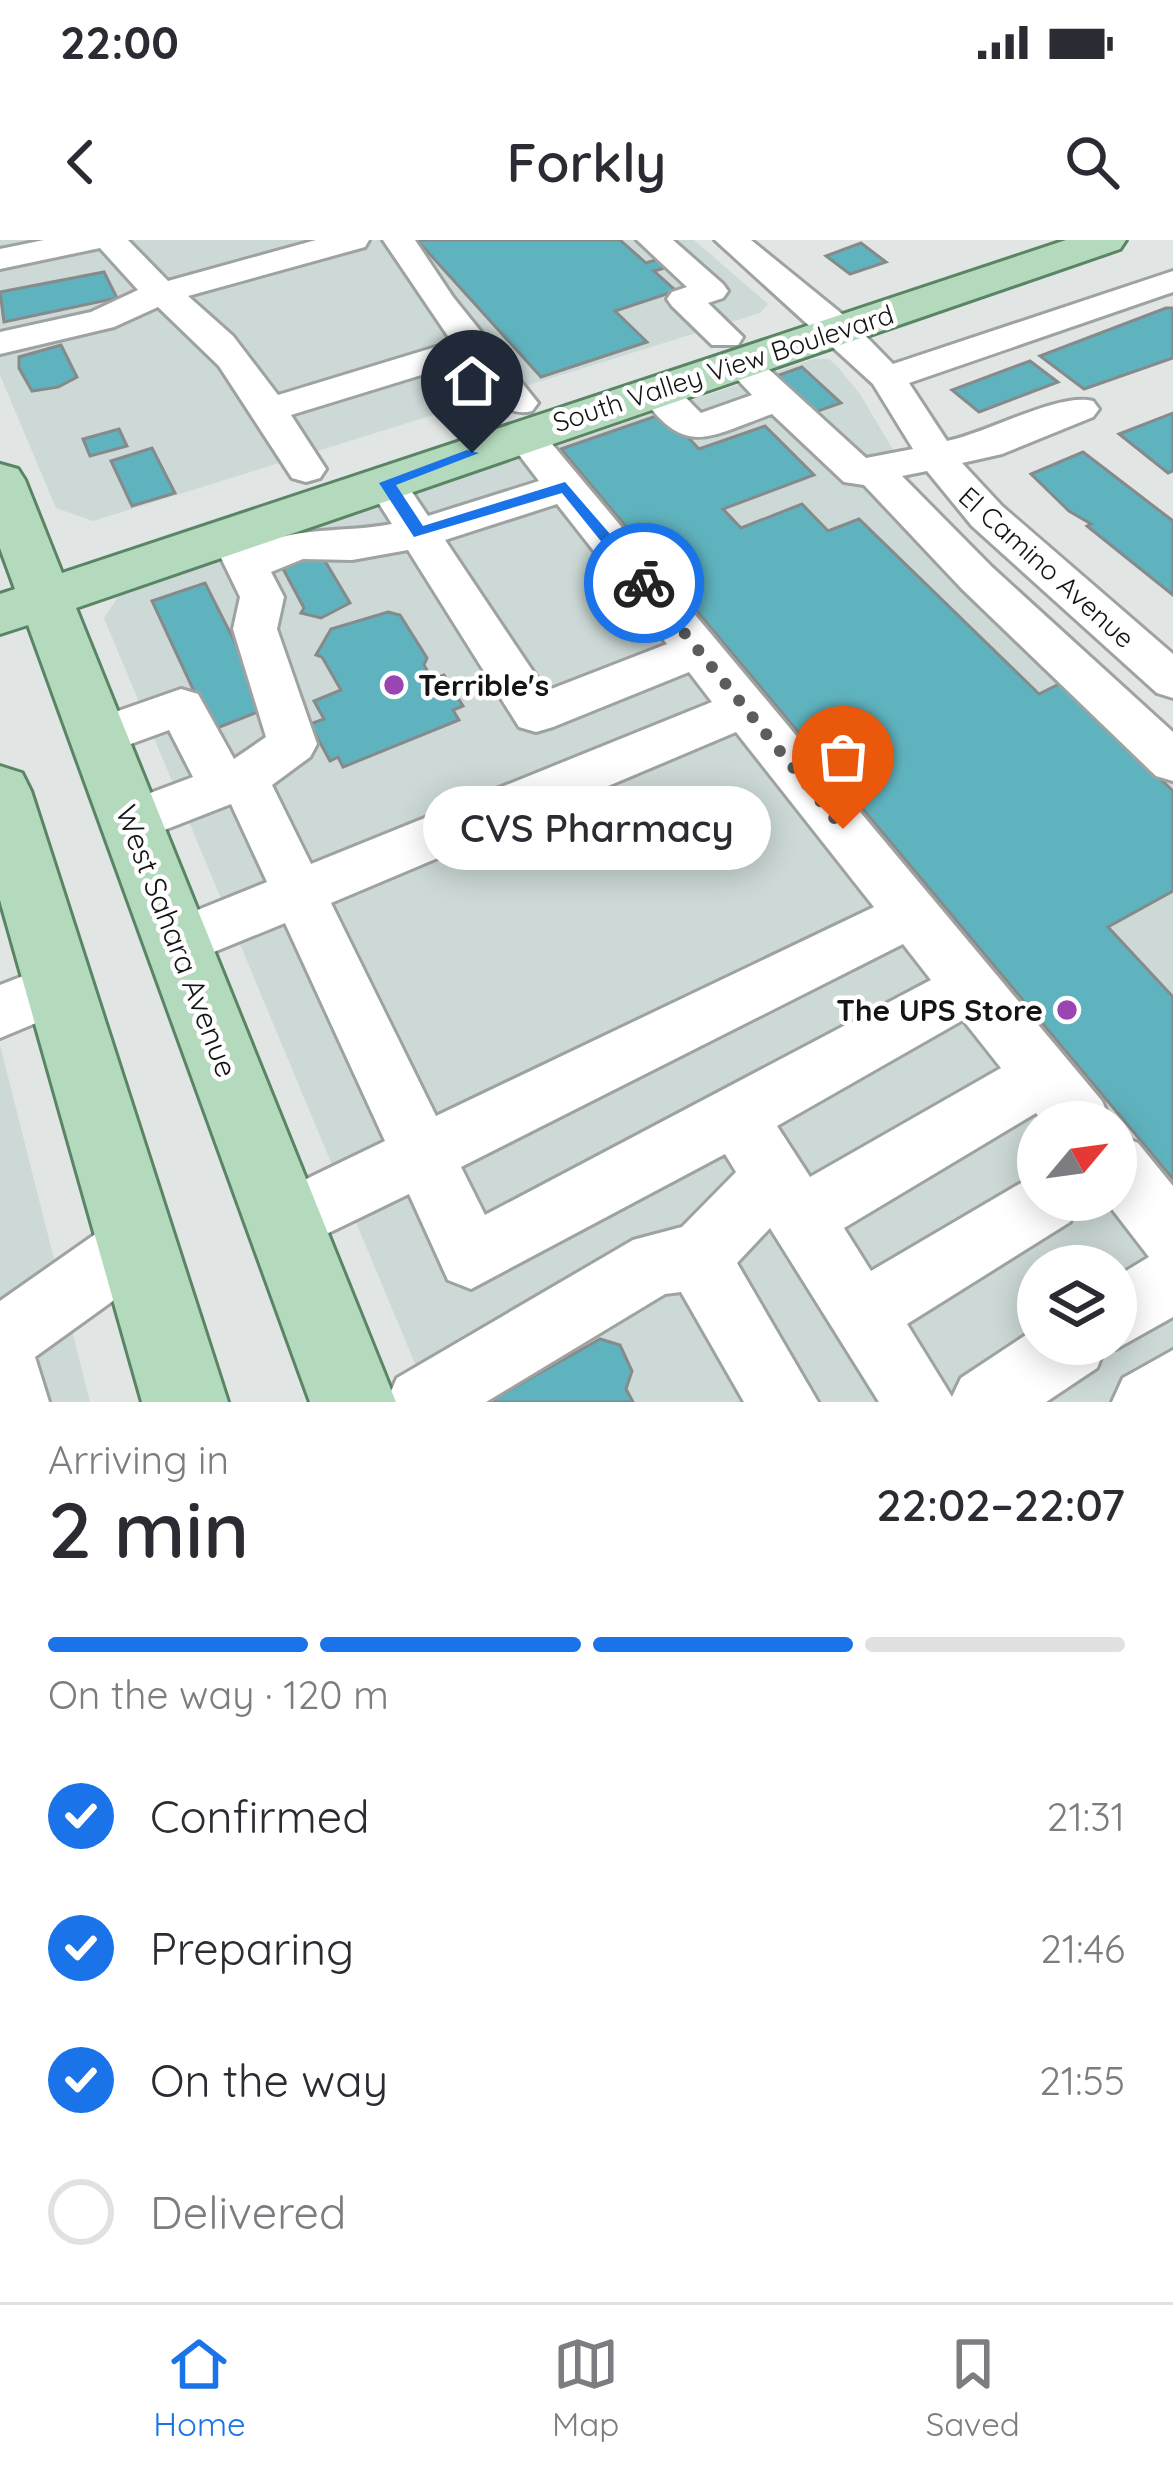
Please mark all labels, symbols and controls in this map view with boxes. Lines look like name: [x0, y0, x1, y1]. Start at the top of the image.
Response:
text: 22:00: [60, 14, 179, 70]
text: Forkly: [507, 128, 666, 196]
icon: back: [48, 129, 114, 195]
icon: search: [1059, 129, 1125, 195]
street label: South Valley View Boulevard: [548, 297, 898, 439]
pin: [421, 330, 523, 453]
icon: home: [439, 348, 505, 414]
street label: El Camino Avenue: [952, 479, 1142, 655]
courier: [584, 523, 704, 643]
icon: bike: [611, 550, 677, 616]
place label: Terrible's: [418, 666, 549, 704]
marker: Terrible's: [381, 672, 407, 698]
pin: [792, 706, 894, 829]
icon: bag: [810, 724, 876, 790]
callout: CVS Pharmacy: [423, 787, 771, 871]
street label: West Sahara Avenue: [108, 800, 246, 1082]
text: CVS Pharmacy: [460, 803, 734, 852]
place label: The UPS Store: [836, 991, 1043, 1029]
marker: The UPS Store: [1054, 997, 1080, 1023]
north arrow: [1017, 1101, 1137, 1221]
map controls: [1017, 1101, 1137, 1365]
button: layers: [1017, 1245, 1137, 1365]
text: Arriving in: [48, 1435, 229, 1484]
text: 22:02–22:07: [876, 1476, 1125, 1532]
text: 2 min: [48, 1480, 249, 1578]
text: On the way · 120 m: [48, 1670, 389, 1719]
icon: check: [48, 1783, 114, 1849]
text: Confirmed: [150, 1788, 369, 1844]
text: 21:31: [1047, 1792, 1125, 1841]
icon: check: [48, 1915, 114, 1981]
text: Preparing: [150, 1920, 354, 1976]
text: 21:46: [1040, 1924, 1125, 1973]
icon: check: [48, 2047, 114, 2113]
text: On the way: [150, 2052, 388, 2108]
text: 21:55: [1039, 2056, 1125, 2105]
text: Delivered: [150, 2184, 346, 2240]
tab: Home: [153, 2331, 246, 2444]
tab: Map: [552, 2331, 619, 2444]
tab: Saved: [926, 2331, 1020, 2444]

